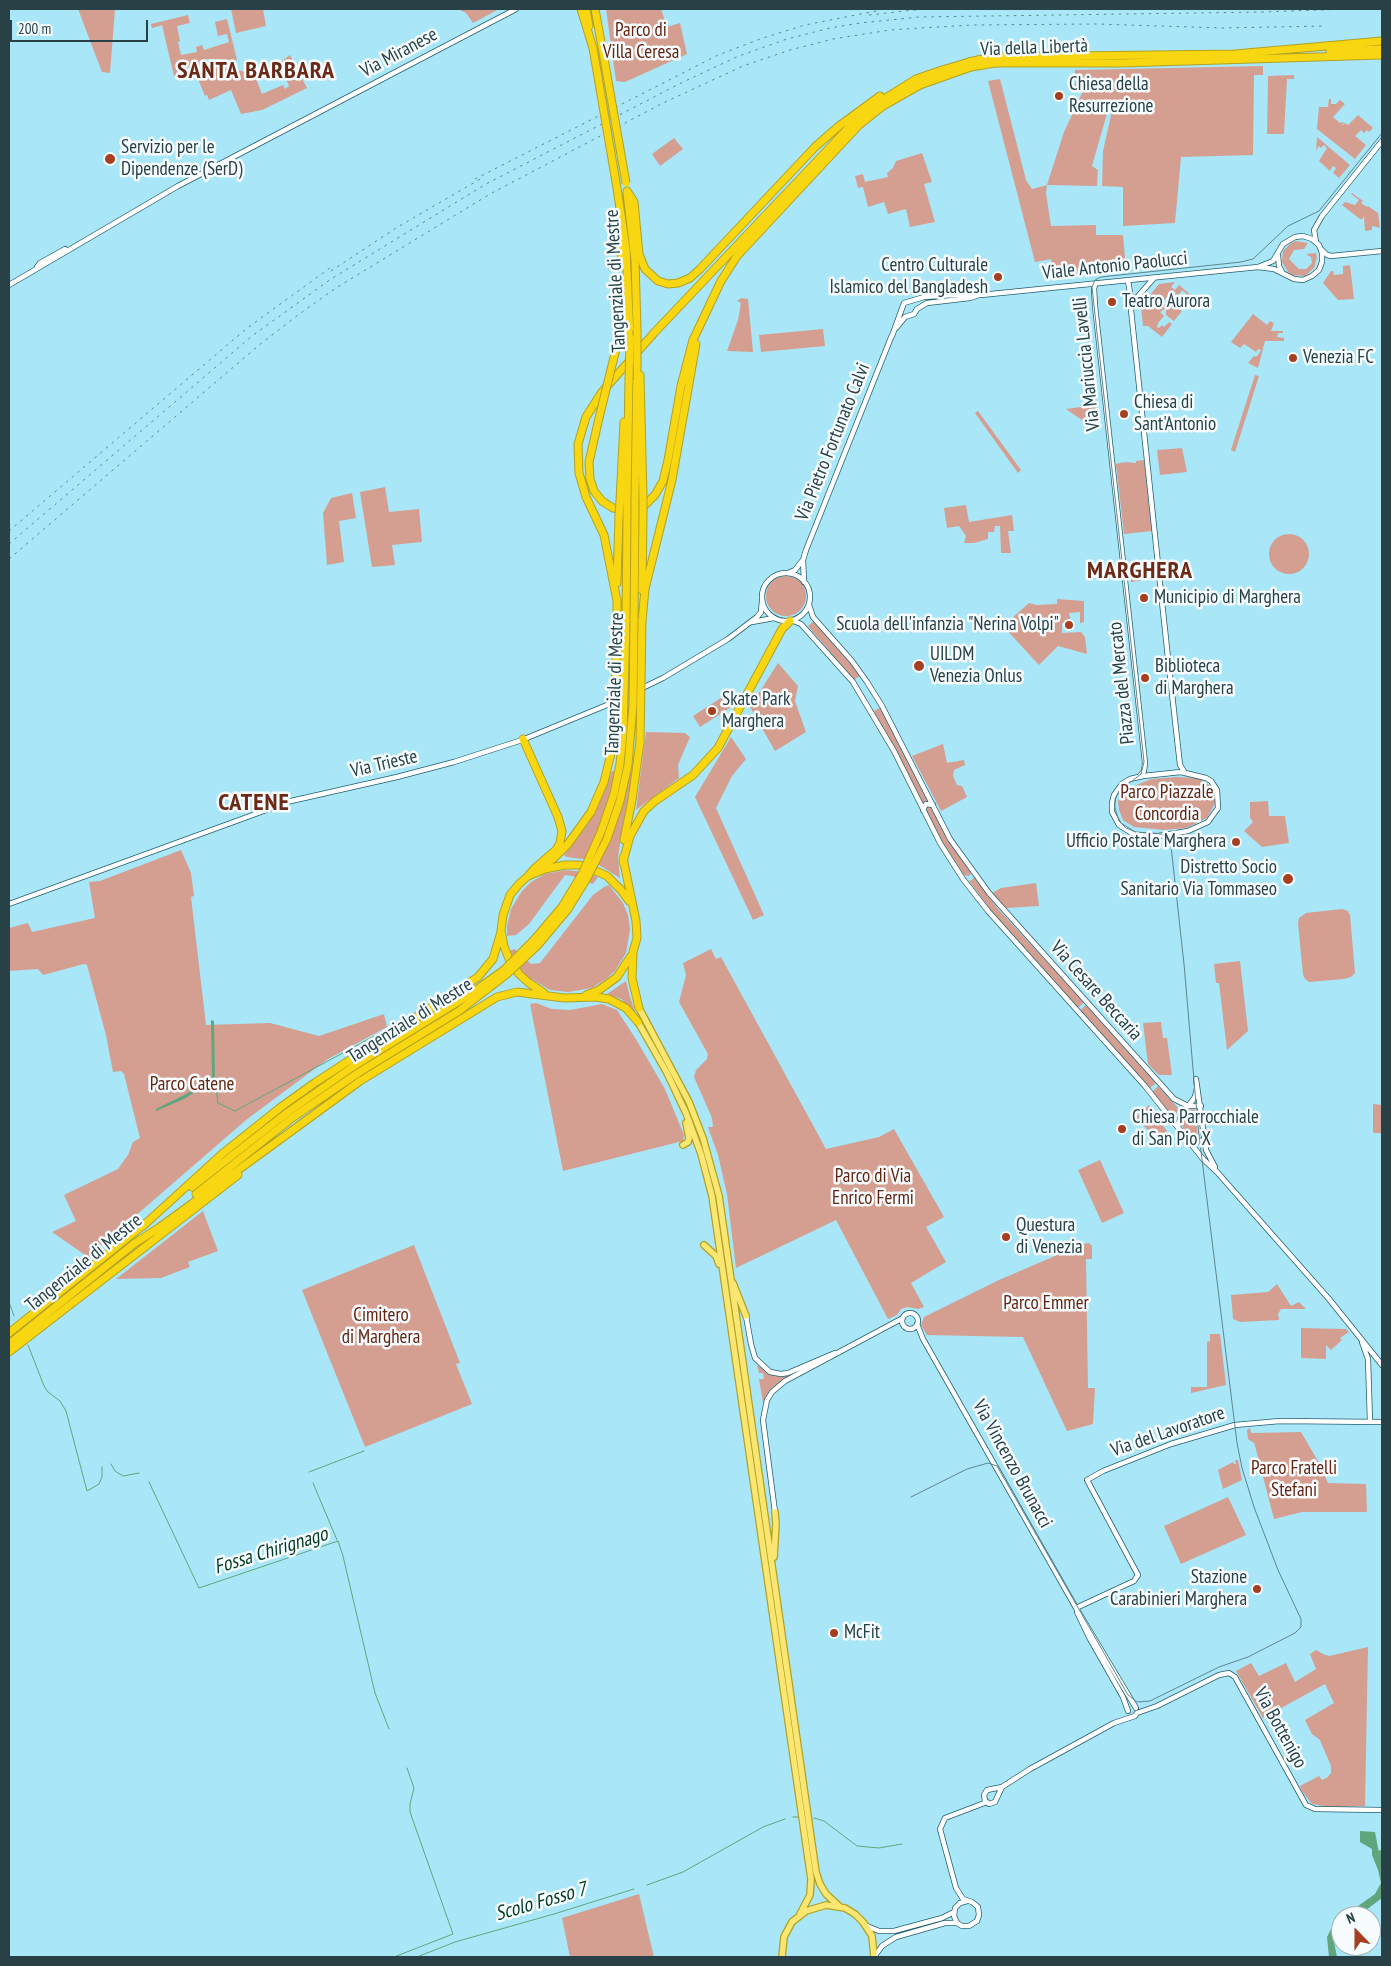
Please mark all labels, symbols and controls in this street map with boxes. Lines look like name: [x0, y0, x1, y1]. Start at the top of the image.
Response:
scale bar: [12, 10, 150, 42]
text: 200 m: [18, 19, 51, 38]
park label: Parco di Villa Ceresa: [603, 20, 679, 64]
street label: Via Miranese: [357, 23, 441, 83]
street label: Via della Libertà: [980, 35, 1088, 61]
district label: SANTA BARBARA: [175, 57, 337, 85]
place label: Chiesa della Resurrezione: [1069, 74, 1153, 118]
marker: Chiesa della Resurrezione: [1053, 90, 1065, 102]
place label: Servizio per le Dipendenze (SerD): [121, 137, 242, 181]
marker: Servizio per le Dipendenze (SerD): [103, 152, 117, 166]
street label: Tangenziale di Mestre: [601, 209, 631, 353]
street label: Viale Antonio Paolucci: [1041, 247, 1189, 285]
place label: Centro Culturale Islamico del Bangladesh: [829, 255, 988, 299]
marker: Centro Culturale Islamico del Bangladesh: [992, 271, 1004, 283]
place label: Teatro Aurora: [1122, 291, 1210, 313]
street label: Via Mariuccia Lavelli: [1069, 296, 1105, 432]
marker: Teatro Aurora: [1106, 296, 1118, 308]
place label: Venezia FC: [1303, 347, 1374, 369]
marker: Venezia FC: [1287, 352, 1299, 364]
street label: Via Pietro Fortunato Calvi: [791, 360, 875, 524]
place label: Chiesa di Sant'Antonio: [1134, 392, 1216, 436]
marker: Chiesa di Sant'Antonio: [1118, 408, 1130, 420]
district label: MARGHERA: [1086, 557, 1194, 585]
place label: Municipio di Marghera: [1154, 587, 1301, 609]
marker: Municipio di Marghera: [1138, 592, 1150, 604]
street label: Tangenziale di Mestre: [601, 612, 629, 756]
place label: Scuola dell'infanzia "Nerina Volpi": [836, 614, 1059, 636]
marker: Scuola dell'infanzia "Nerina Volpi": [1063, 619, 1075, 631]
street label: Piazza del Mercato: [1104, 621, 1140, 745]
place label: UILDM Venezia Onlus: [930, 644, 1022, 688]
place label: Biblioteca di Marghera: [1155, 656, 1234, 700]
marker: UILDM Venezia Onlus: [912, 659, 926, 673]
marker: Biblioteca di Marghera: [1139, 672, 1151, 684]
place label: Skate Park Marghera: [722, 689, 790, 733]
marker: Skate Park Marghera: [706, 705, 718, 717]
street label: Via Trieste: [348, 745, 420, 783]
park label: Parco Piazzale Concordia: [1120, 782, 1214, 826]
district label: CATENE: [218, 789, 290, 817]
place label: Ufficio Postale Marghera: [1066, 831, 1226, 853]
marker: Ufficio Postale Marghera: [1230, 836, 1242, 848]
place label: Distretto Socio Sanitario Via Tommaseo: [1120, 857, 1277, 901]
marker: Distretto Socio Sanitario Via Tommaseo: [1281, 872, 1295, 886]
street label: Via Cesare Beccaria: [1045, 937, 1147, 1045]
street label: Tangenziale di Mestre: [343, 973, 477, 1069]
park label: Parco Catene: [150, 1074, 234, 1096]
place label: Chiesa Parrocchiale di San Pio X: [1132, 1107, 1259, 1151]
marker: Chiesa Parrocchiale di San Pio X: [1116, 1123, 1128, 1135]
park label: Parco di Via Enrico Fermi: [832, 1166, 914, 1210]
street label: Tangenziale di Mestre: [21, 1209, 147, 1317]
place label: Questura di Venezia: [1016, 1215, 1083, 1259]
marker: Questura di Venezia: [1000, 1231, 1012, 1243]
park label: Parco Emmer: [1003, 1293, 1089, 1315]
park label: Cimitero di Marghera: [342, 1305, 420, 1349]
street label: Via Vincenzo Brunacci: [967, 1396, 1057, 1532]
street label: Via del Lavoratore: [1108, 1402, 1228, 1462]
park label: Parco Fratelli Stefani: [1251, 1458, 1337, 1502]
water label: Fossa Chirignago: [211, 1522, 331, 1580]
place label: Stazione Carabinieri Marghera: [1110, 1567, 1247, 1611]
marker: Stazione Carabinieri Marghera: [1251, 1583, 1263, 1595]
place label: McFit: [844, 1622, 880, 1644]
marker: McFit: [828, 1627, 840, 1639]
street label: Via Bottenigo: [1249, 1684, 1311, 1772]
water label: Scolo Fosso 7: [493, 1878, 589, 1926]
north arrow: [1331, 1906, 1381, 1956]
text: N: [1344, 1908, 1358, 1928]

